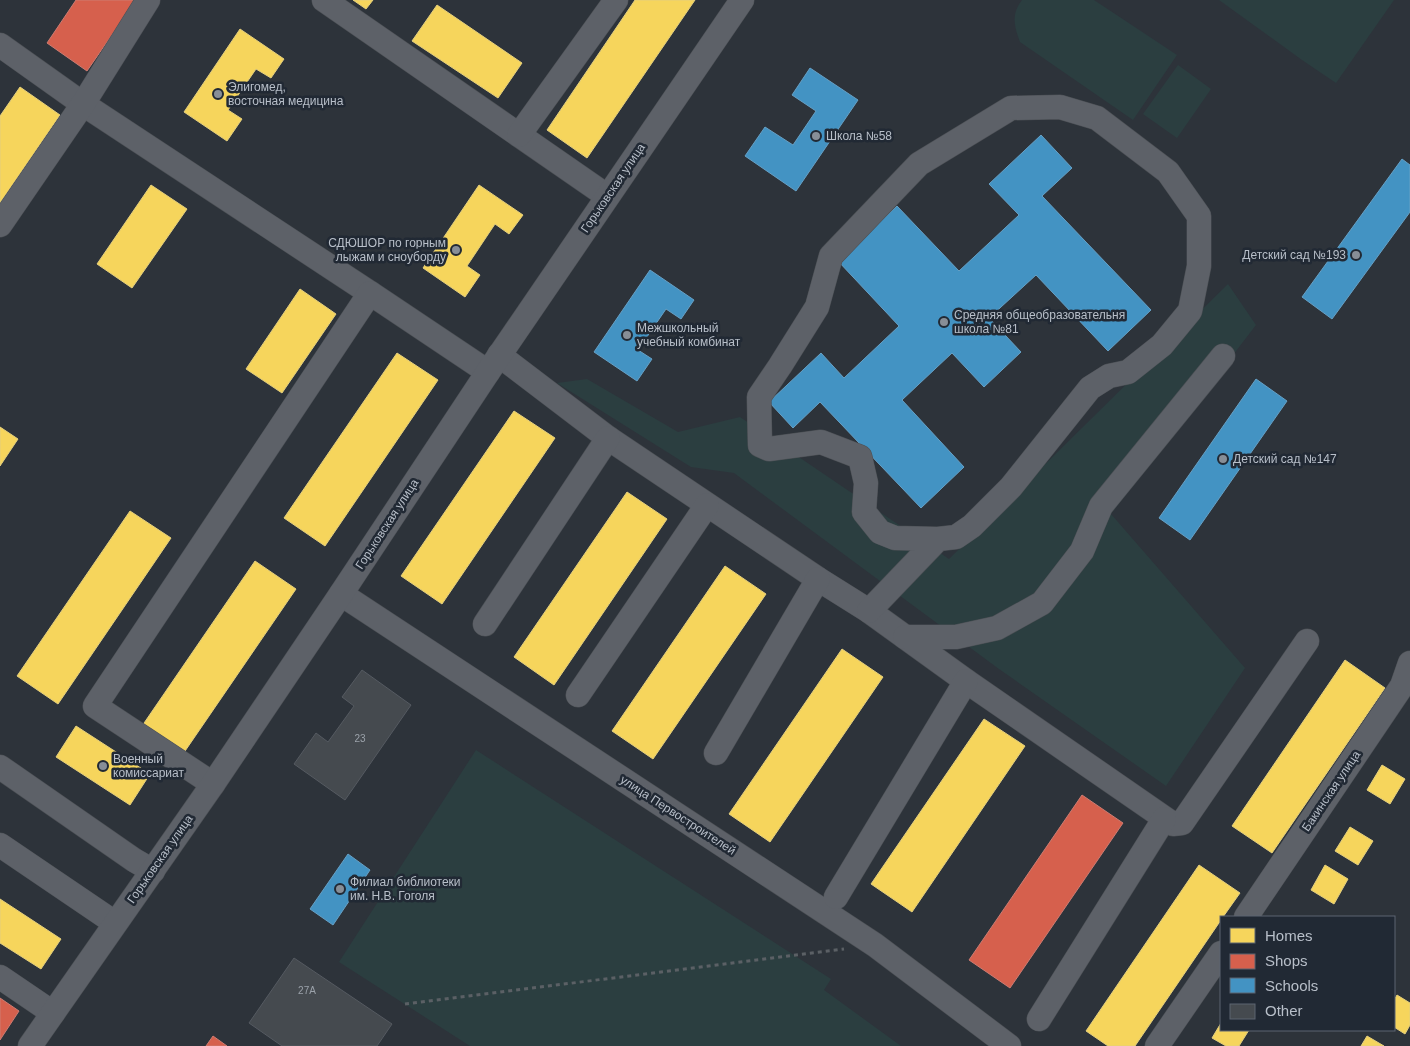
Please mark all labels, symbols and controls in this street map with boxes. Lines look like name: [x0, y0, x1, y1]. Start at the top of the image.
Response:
place label: Элигомед, восточная медицина: [228, 80, 344, 108]
marker: Элигомед, восточная медицина: [212, 88, 224, 100]
place label: Школа №58: [826, 129, 892, 143]
marker: Школа №58: [810, 130, 822, 142]
street label: Горьковская улица: [578, 140, 648, 235]
place label: СДЮШОР по горным лыжам и сноуборду: [328, 236, 446, 264]
marker: СДЮШОР по горным лыжам и сноуборду: [450, 244, 462, 256]
place label: Детский сад №193: [1242, 248, 1346, 262]
marker: Детский сад №193: [1350, 249, 1362, 261]
place label: Средняя общеобразовательня школа №81: [954, 308, 1125, 336]
marker: Средняя общеобразовательня школа №81: [938, 316, 950, 328]
place label: Межшкольный учебный комбинат: [637, 321, 741, 349]
marker: Межшкольный учебный комбинат: [621, 329, 633, 341]
place label: Детский сад №147: [1233, 452, 1337, 466]
marker: Детский сад №147: [1217, 453, 1229, 465]
street label: Горьковская улица: [353, 476, 422, 572]
house number: 23: [354, 733, 366, 744]
street label: Бакинская улица: [1299, 748, 1363, 834]
place label: Военный комиссариат: [113, 752, 184, 780]
marker: Военный комиссариат: [97, 760, 109, 772]
street label: улица Первостроителей: [618, 772, 738, 858]
street label: Горьковская улица: [124, 812, 196, 906]
place label: Филиал библиотеки им. Н.В. Гоголя: [350, 875, 461, 903]
marker: Филиал библиотеки им. Н.В. Гоголя: [334, 883, 346, 895]
legend: [1220, 916, 1395, 1031]
text: Homes: [1265, 927, 1313, 944]
text: Shops: [1265, 952, 1308, 969]
text: Schools: [1265, 977, 1318, 994]
house number: 27А: [298, 985, 316, 996]
text: Other: [1265, 1002, 1303, 1019]

